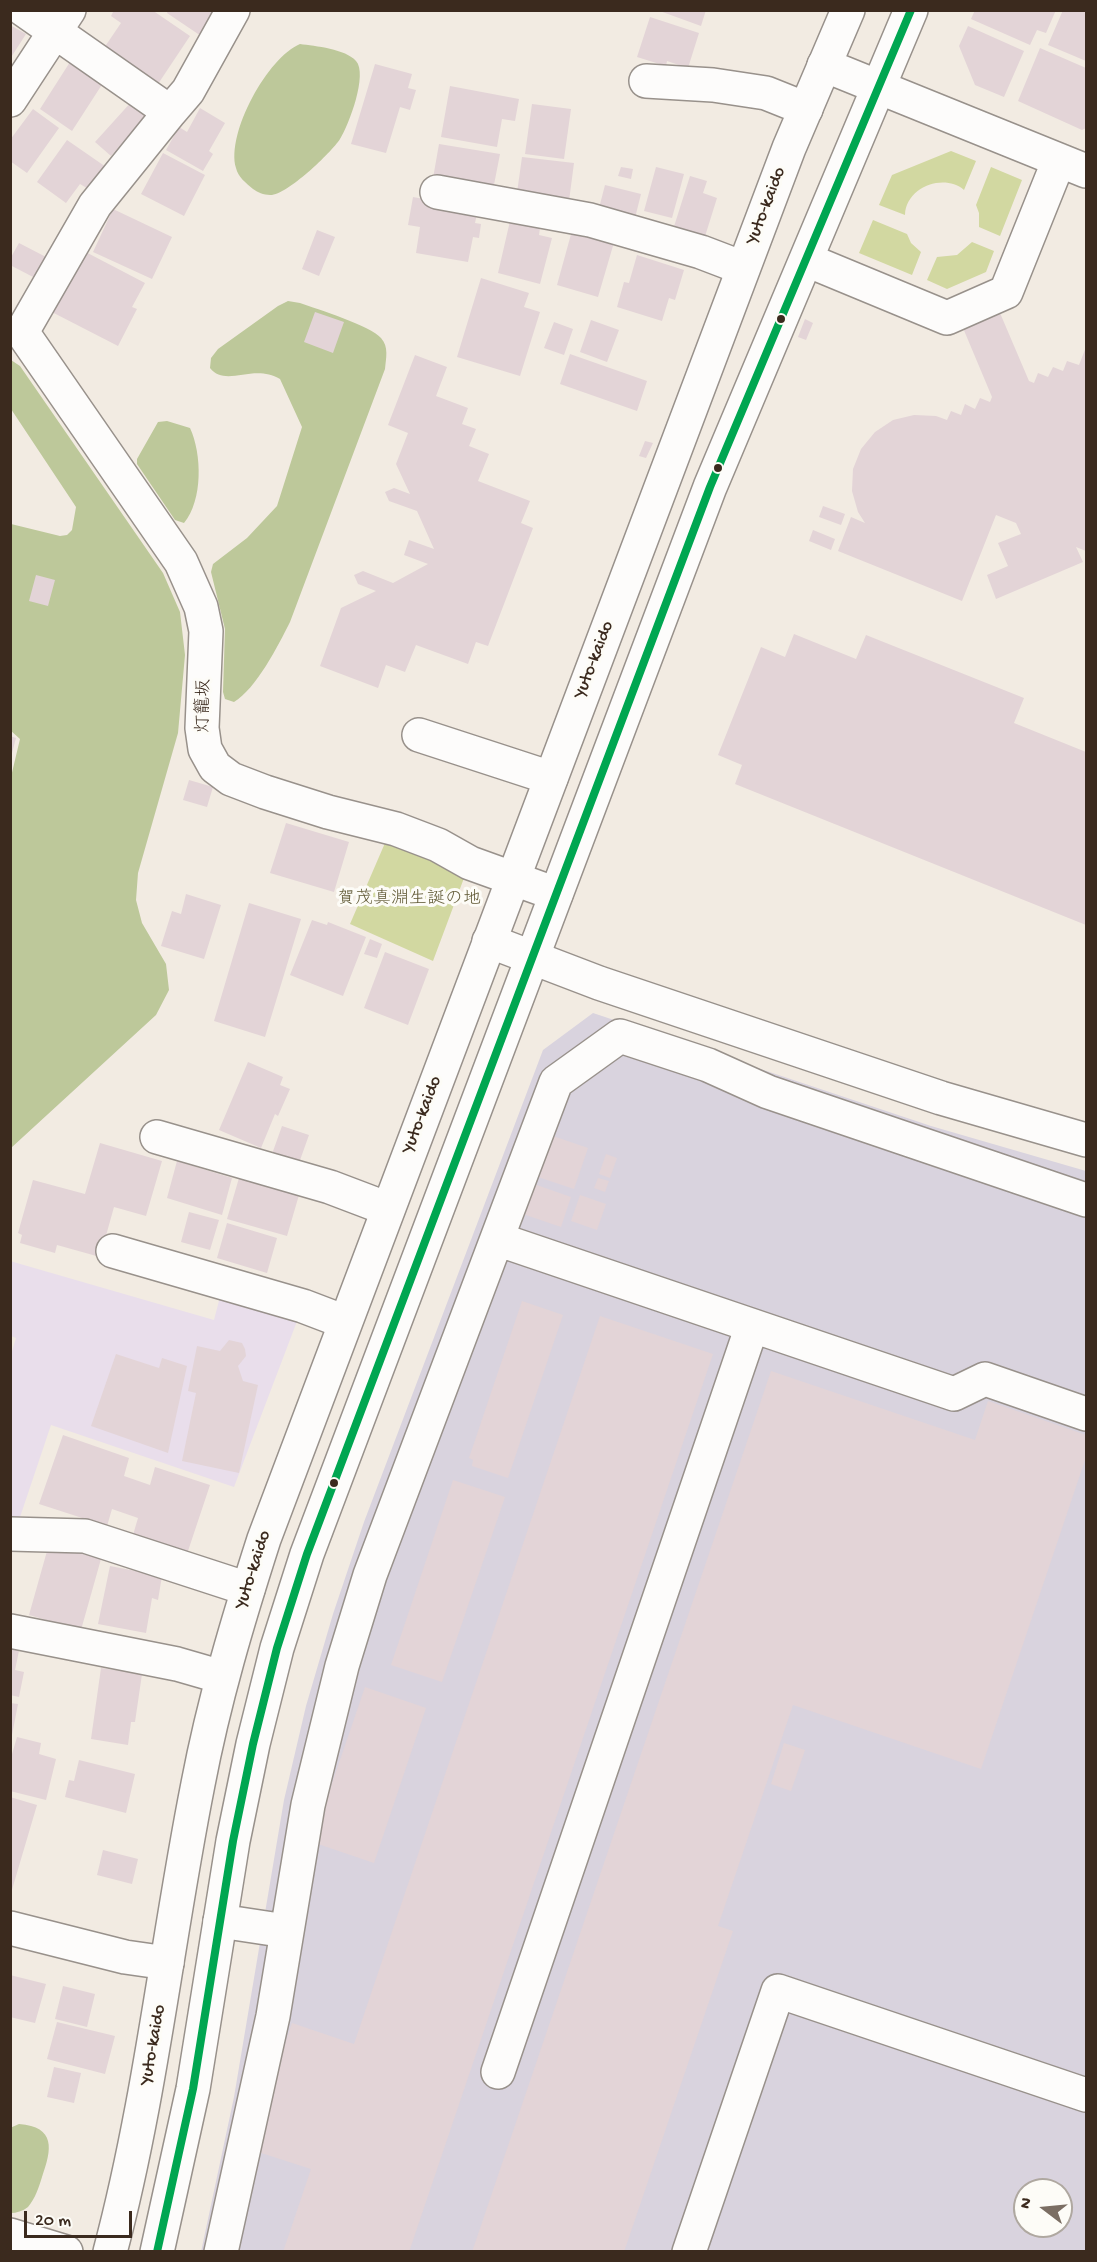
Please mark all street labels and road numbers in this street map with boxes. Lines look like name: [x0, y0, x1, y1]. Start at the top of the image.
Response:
street label: Yuto-kaido: [742, 164, 792, 248]
street label: Yuto-kaido: [570, 618, 620, 702]
street label: 灯籠坂: [194, 679, 216, 733]
street label: Yuto-kaido: [398, 1073, 448, 1157]
street label: Yuto-kaido: [231, 1528, 277, 1612]
street label: Yuto-kaido: [136, 2003, 172, 2087]

